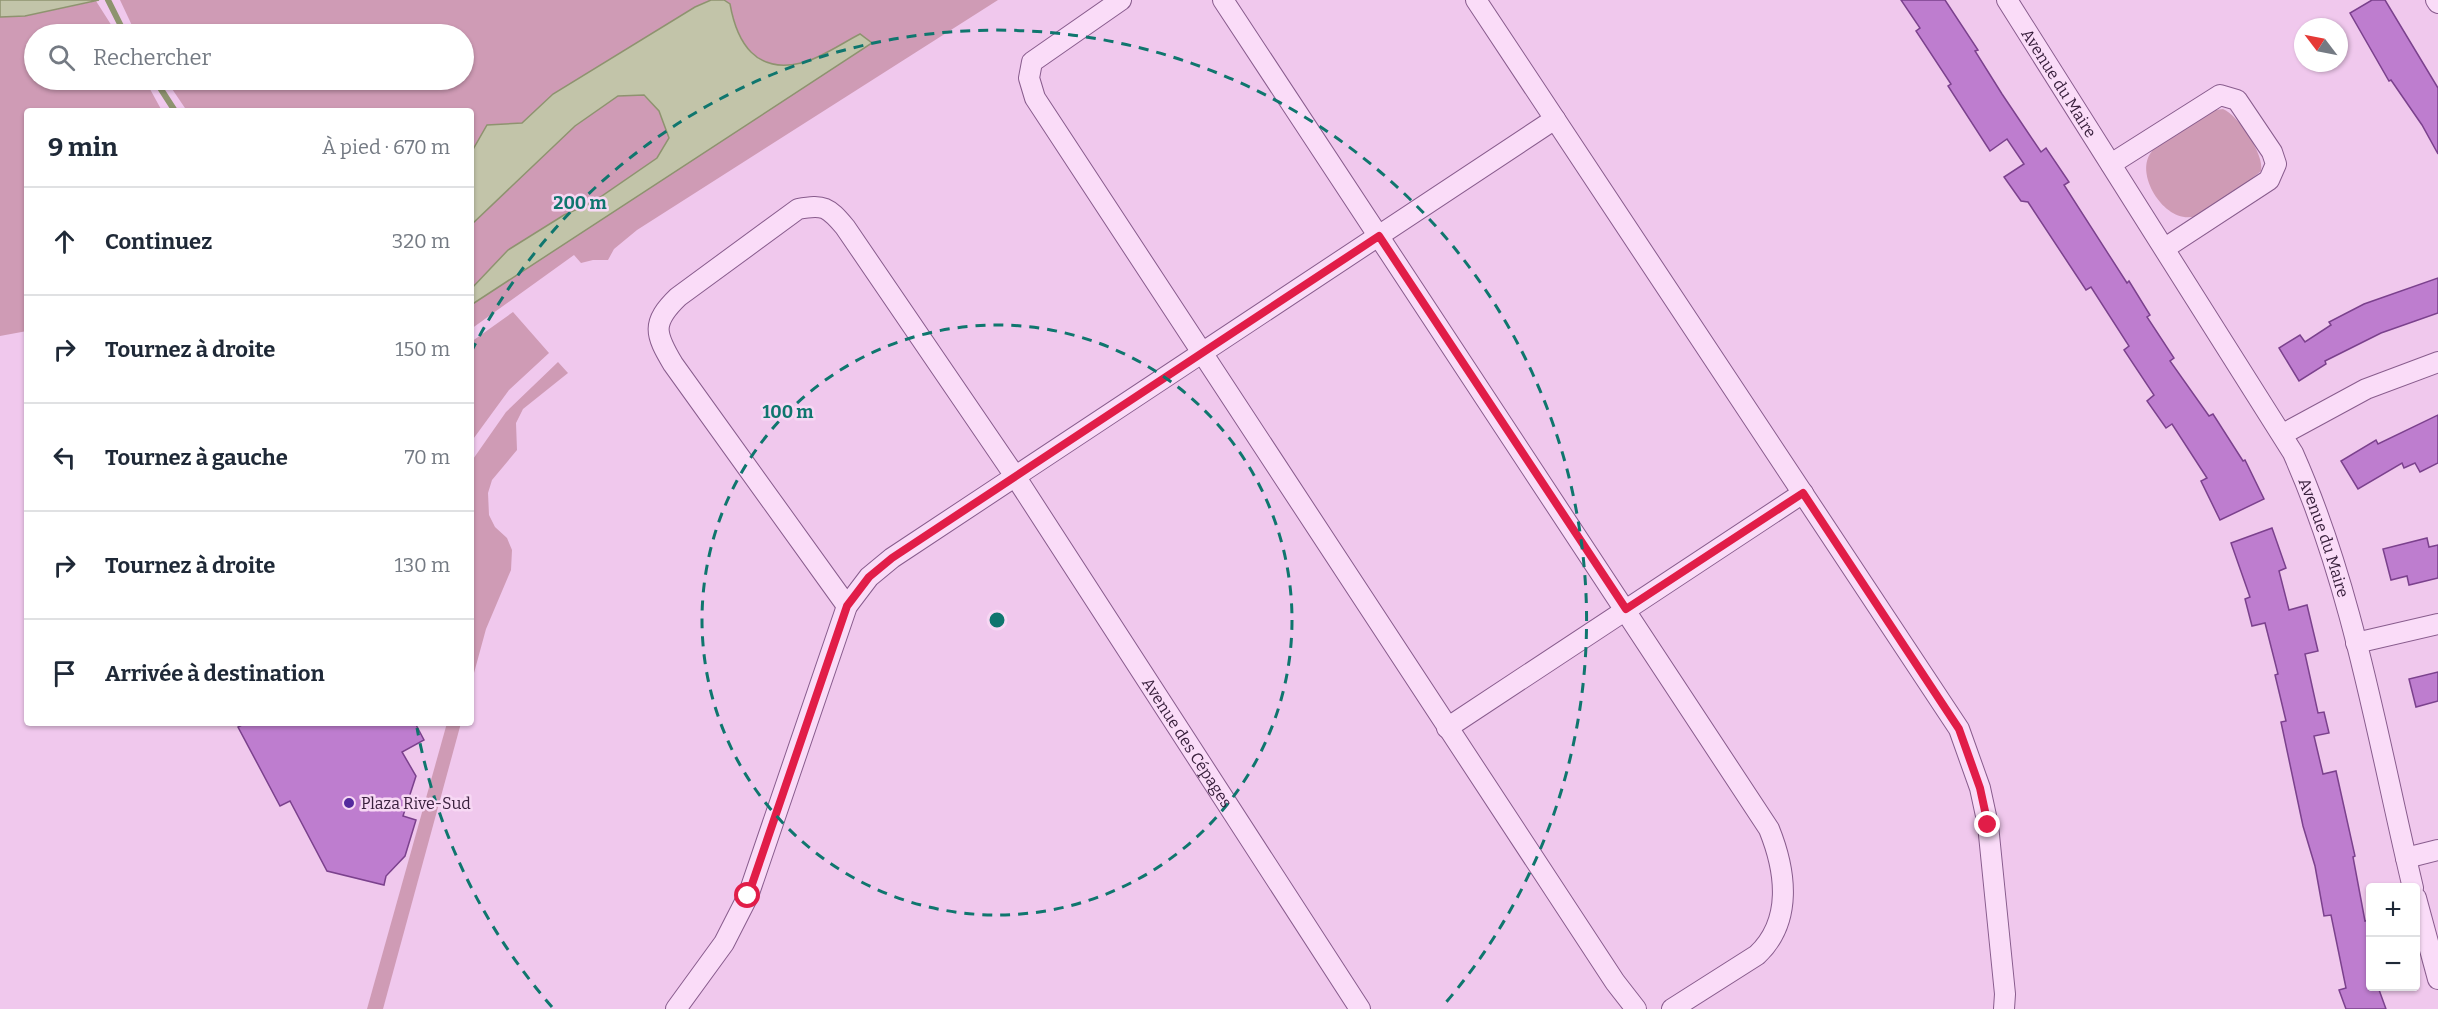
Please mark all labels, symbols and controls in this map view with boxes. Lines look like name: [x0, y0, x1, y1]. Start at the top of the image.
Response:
north arrow: [2294, 18, 2348, 72]
search box: [24, 24, 474, 90]
street label: Avenue du Maire: [2018, 25, 2101, 141]
icon: search: [45, 41, 78, 74]
text: Rechercher: [93, 44, 211, 71]
text: 9 min: [48, 132, 118, 163]
text: À pied · 670 m: [322, 135, 450, 159]
text: 200 m: [553, 192, 607, 214]
icon: ahead: [48, 225, 81, 258]
text: Continuez: [105, 228, 212, 255]
text: 320 m: [392, 229, 450, 253]
icon: right: [48, 333, 81, 366]
text: Tournez à droite: [105, 336, 275, 363]
text: 150 m: [395, 337, 450, 361]
text: 100 m: [762, 401, 814, 423]
icon: left: [48, 441, 81, 474]
text: Tournez à gauche: [105, 444, 288, 471]
text: 70 m: [404, 445, 450, 469]
street label: Avenue du Maire: [2295, 475, 2353, 600]
icon: right: [48, 549, 81, 582]
text: Tournez à droite: [105, 552, 275, 579]
text: 130 m: [395, 553, 450, 577]
centre of rings: [987, 610, 1007, 630]
icon: arrive: [48, 657, 81, 690]
text: Arrivée à destination: [105, 660, 325, 687]
street label: Avenue des Cépages: [1138, 674, 1236, 811]
place label: Plaza Rive-Sud: [361, 794, 471, 813]
marker: Plaza Rive-Sud: [342, 796, 356, 810]
route end: [1974, 811, 2000, 837]
route start: [734, 882, 760, 908]
map controls: [2366, 883, 2420, 991]
button: +: [2366, 883, 2420, 937]
button: −: [2366, 937, 2420, 991]

